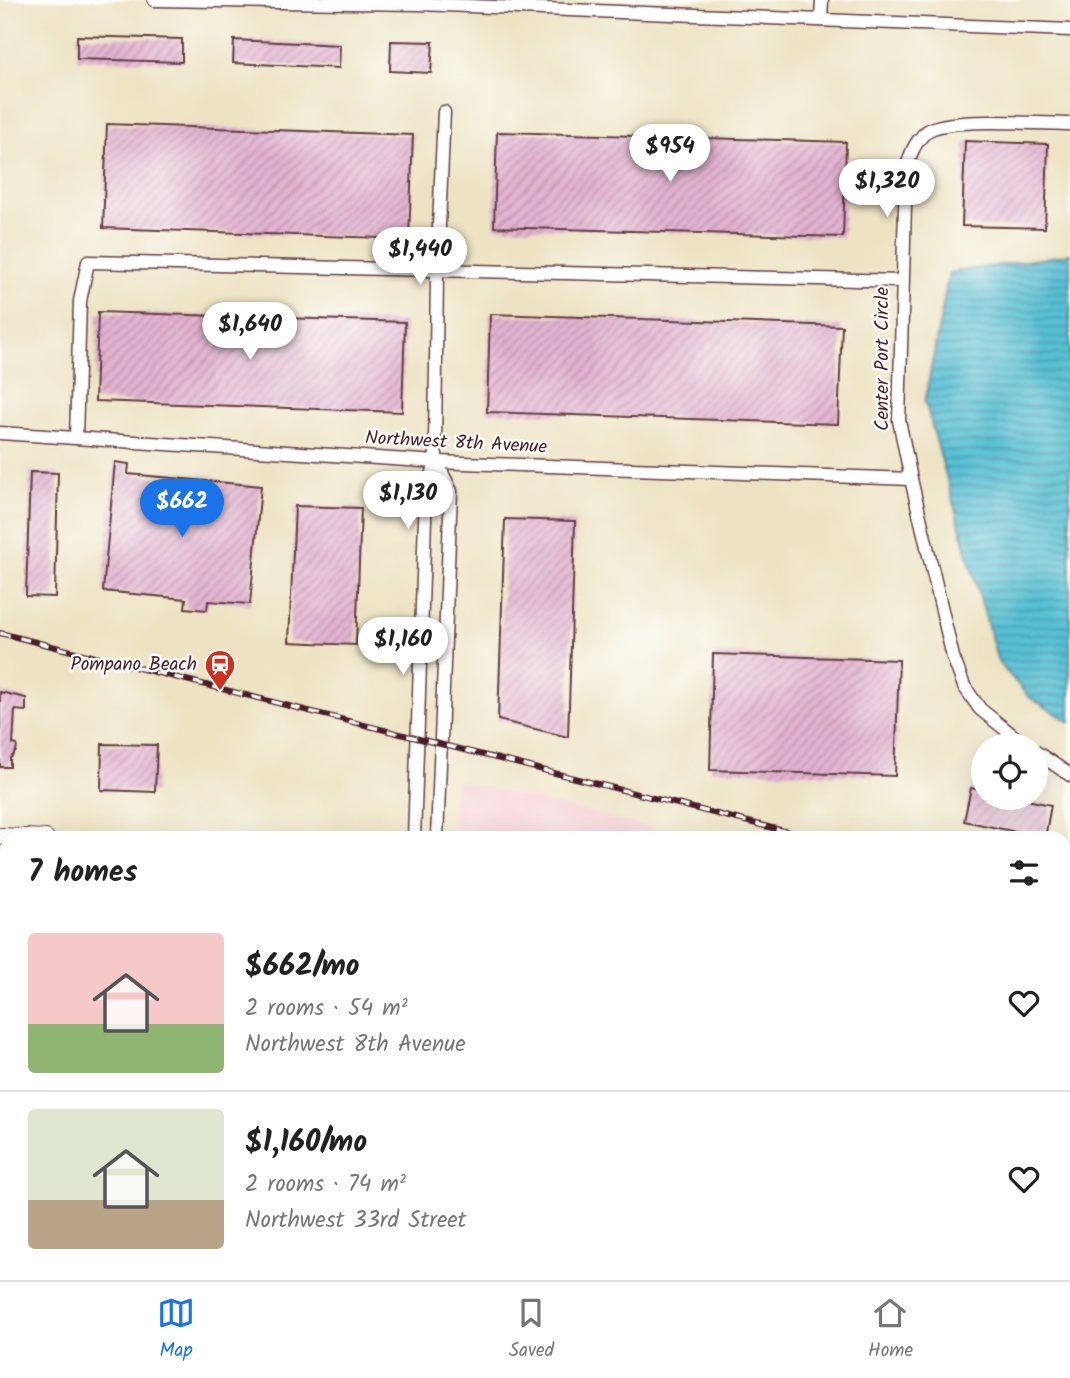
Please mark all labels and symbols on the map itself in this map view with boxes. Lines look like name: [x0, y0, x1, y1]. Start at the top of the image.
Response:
pin: $954: [629, 124, 711, 184]
pin: $1,320: [830, 160, 944, 219]
pin: $1,440: [363, 228, 477, 287]
street label: Center Port Circle: [868, 287, 898, 431]
pin: $1,640: [193, 302, 307, 362]
street label: Northwest 8th Avenue: [364, 423, 548, 463]
pin: $1,130: [351, 472, 465, 531]
pin: $662: [141, 480, 223, 539]
pin: $1,160: [346, 618, 460, 677]
station icon: Pompano Beach: [203, 648, 237, 692]
place label: Pompano Beach: [70, 650, 197, 680]

